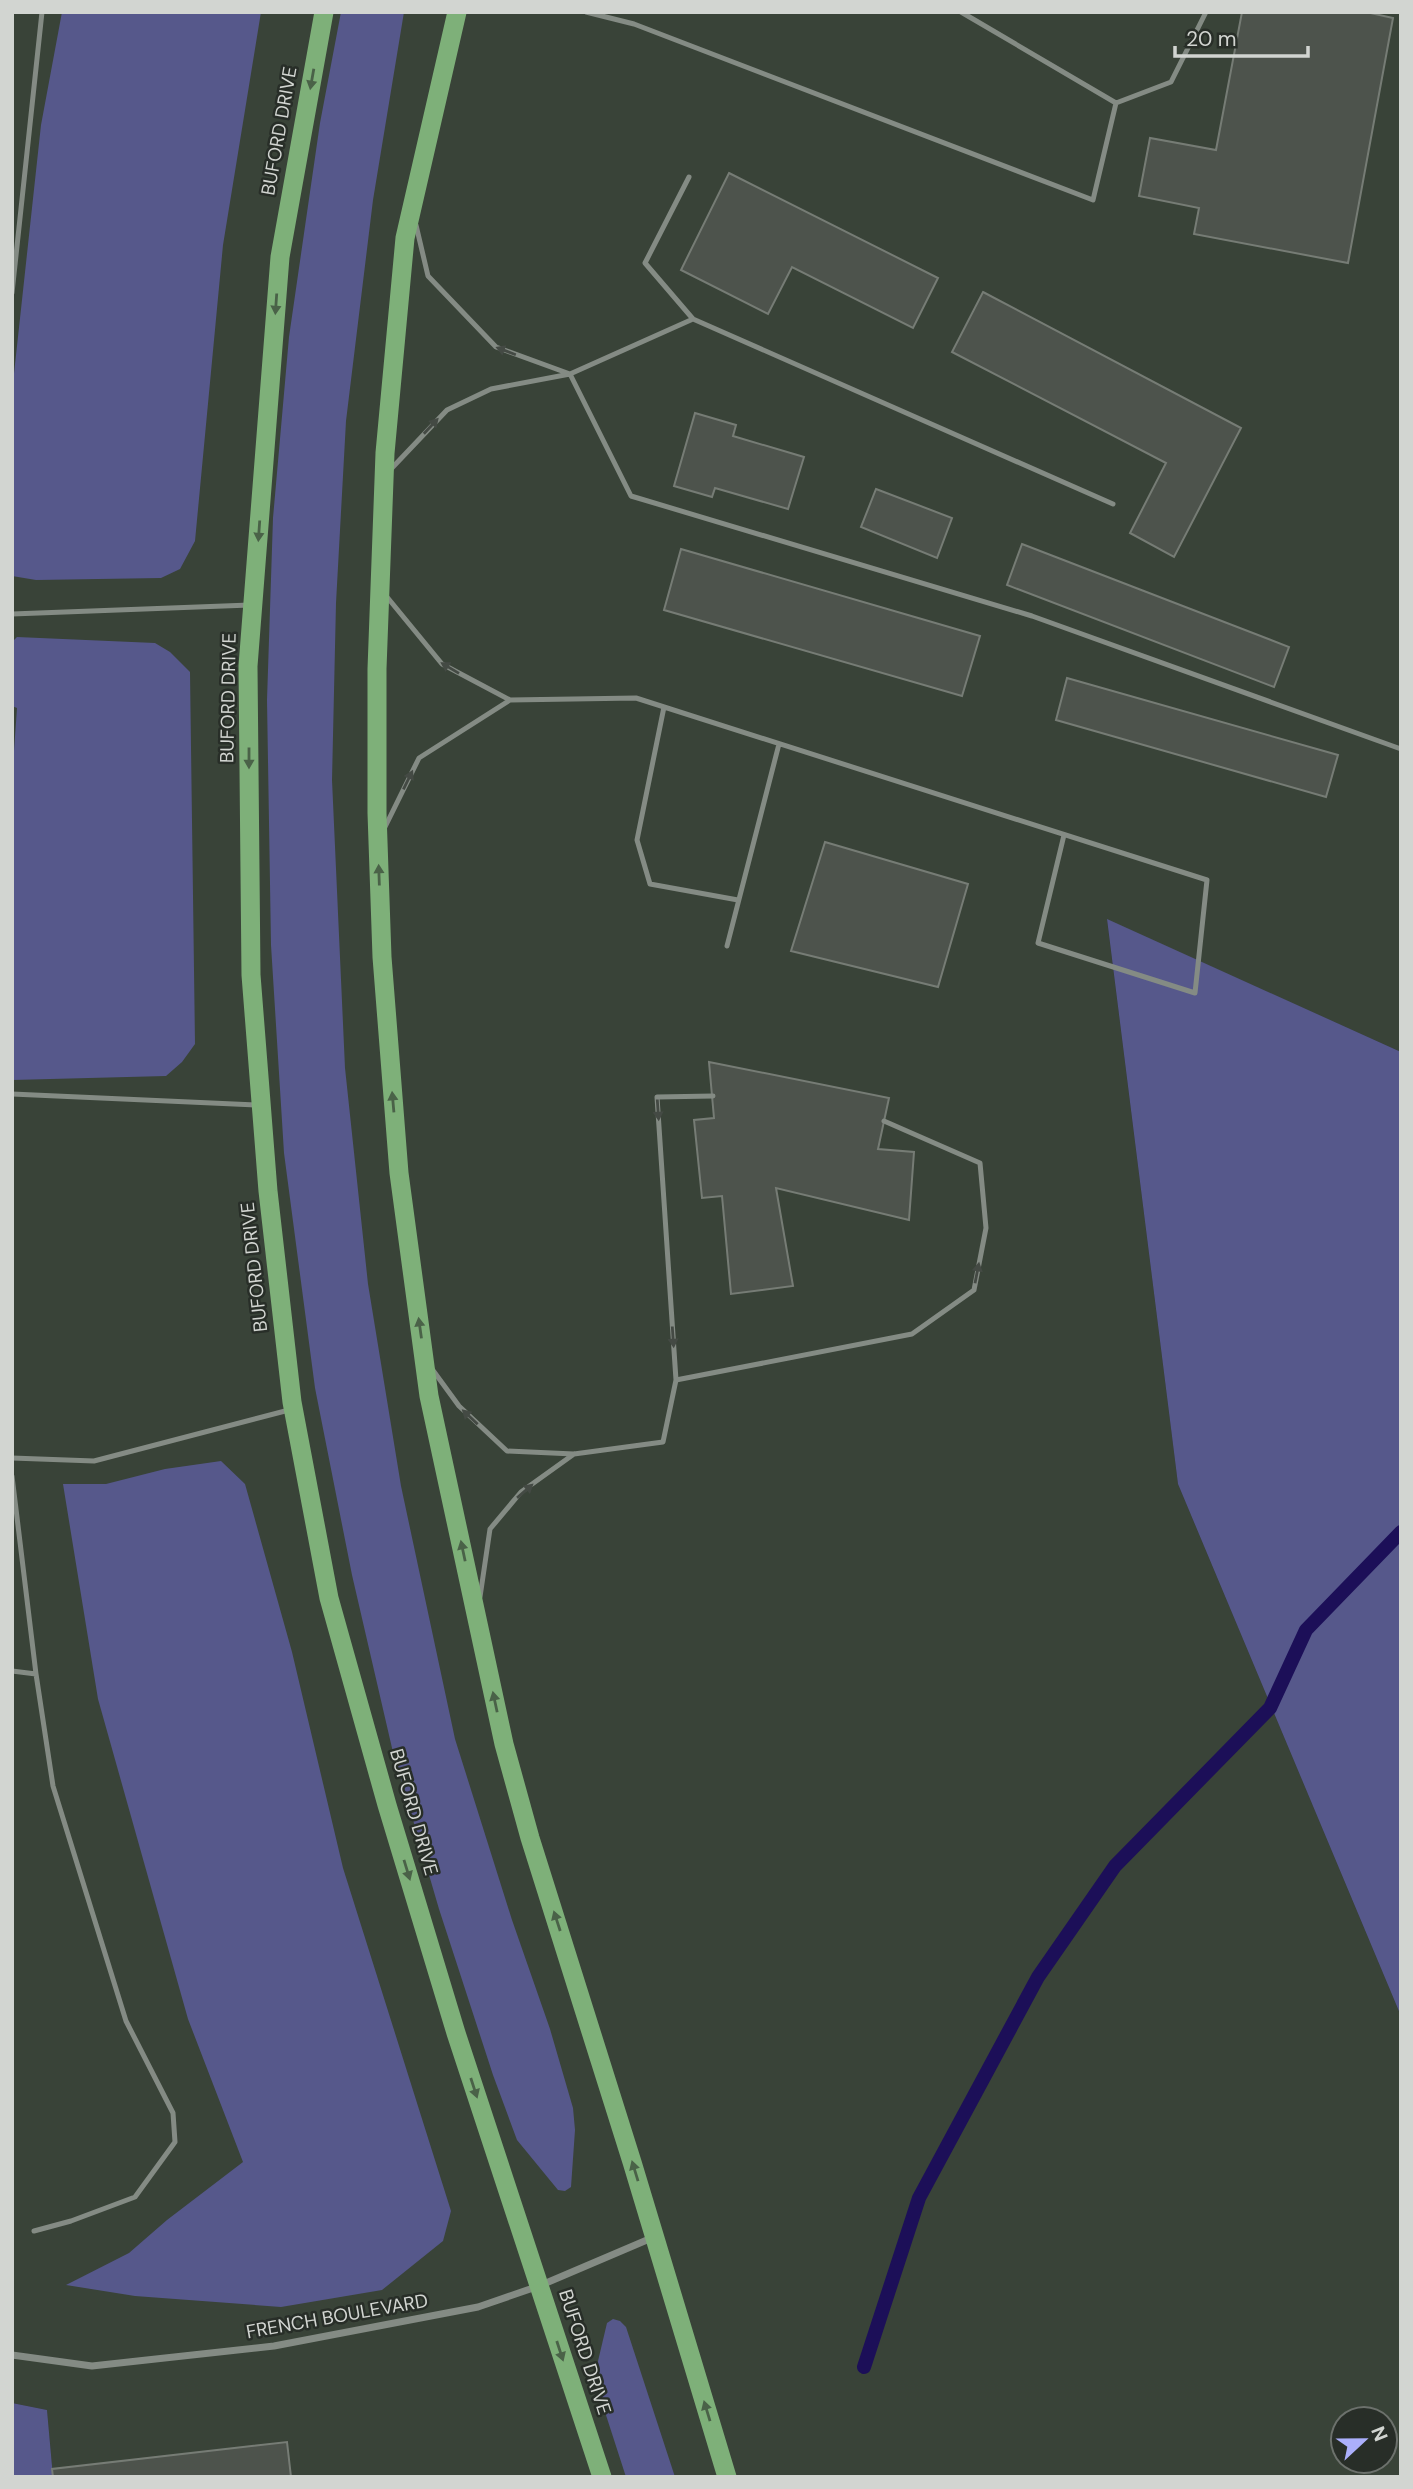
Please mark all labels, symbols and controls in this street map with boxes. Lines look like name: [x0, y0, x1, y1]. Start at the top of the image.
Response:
scale bar: [1175, 14, 1308, 58]
text: 20 m: [1186, 25, 1237, 53]
street label: BUFORD DRIVE: [255, 65, 303, 197]
one-way arrow: [306, 68, 317, 90]
one-way arrow: [270, 293, 281, 315]
one-way arrow: [496, 345, 517, 356]
one-way arrow: [423, 417, 439, 435]
one-way arrow: [253, 520, 264, 542]
street label: BUFORD DRIVE: [214, 633, 242, 763]
one-way arrow: [441, 662, 460, 674]
one-way arrow: [243, 747, 255, 769]
one-way arrow: [403, 770, 414, 790]
one-way arrow: [373, 864, 384, 886]
one-way arrow: [387, 1091, 398, 1113]
one-way arrow: [653, 1099, 664, 1121]
street label: BUFORD DRIVE: [235, 1201, 273, 1333]
one-way arrow: [972, 1262, 983, 1284]
one-way arrow: [414, 1317, 425, 1339]
one-way arrow: [668, 1326, 679, 1348]
one-way arrow: [462, 1409, 479, 1425]
one-way arrow: [516, 1483, 534, 1499]
one-way arrow: [457, 1540, 468, 1562]
one-way arrow: [490, 1691, 501, 1713]
street label: BUFORD DRIVE: [384, 1746, 444, 1878]
one-way arrow: [403, 1860, 413, 1881]
one-way arrow: [551, 1910, 562, 1931]
one-way arrow: [469, 2077, 480, 2098]
one-way arrow: [629, 2160, 639, 2181]
street label: BUFORD DRIVE: [553, 2286, 617, 2418]
street label: FRENCH BOULEVARD: [244, 2288, 430, 2344]
one-way arrow: [556, 2340, 566, 2361]
one-way arrow: [702, 2401, 712, 2422]
north arrow: [1329, 2405, 1399, 2475]
text: N: [1365, 2423, 1393, 2445]

